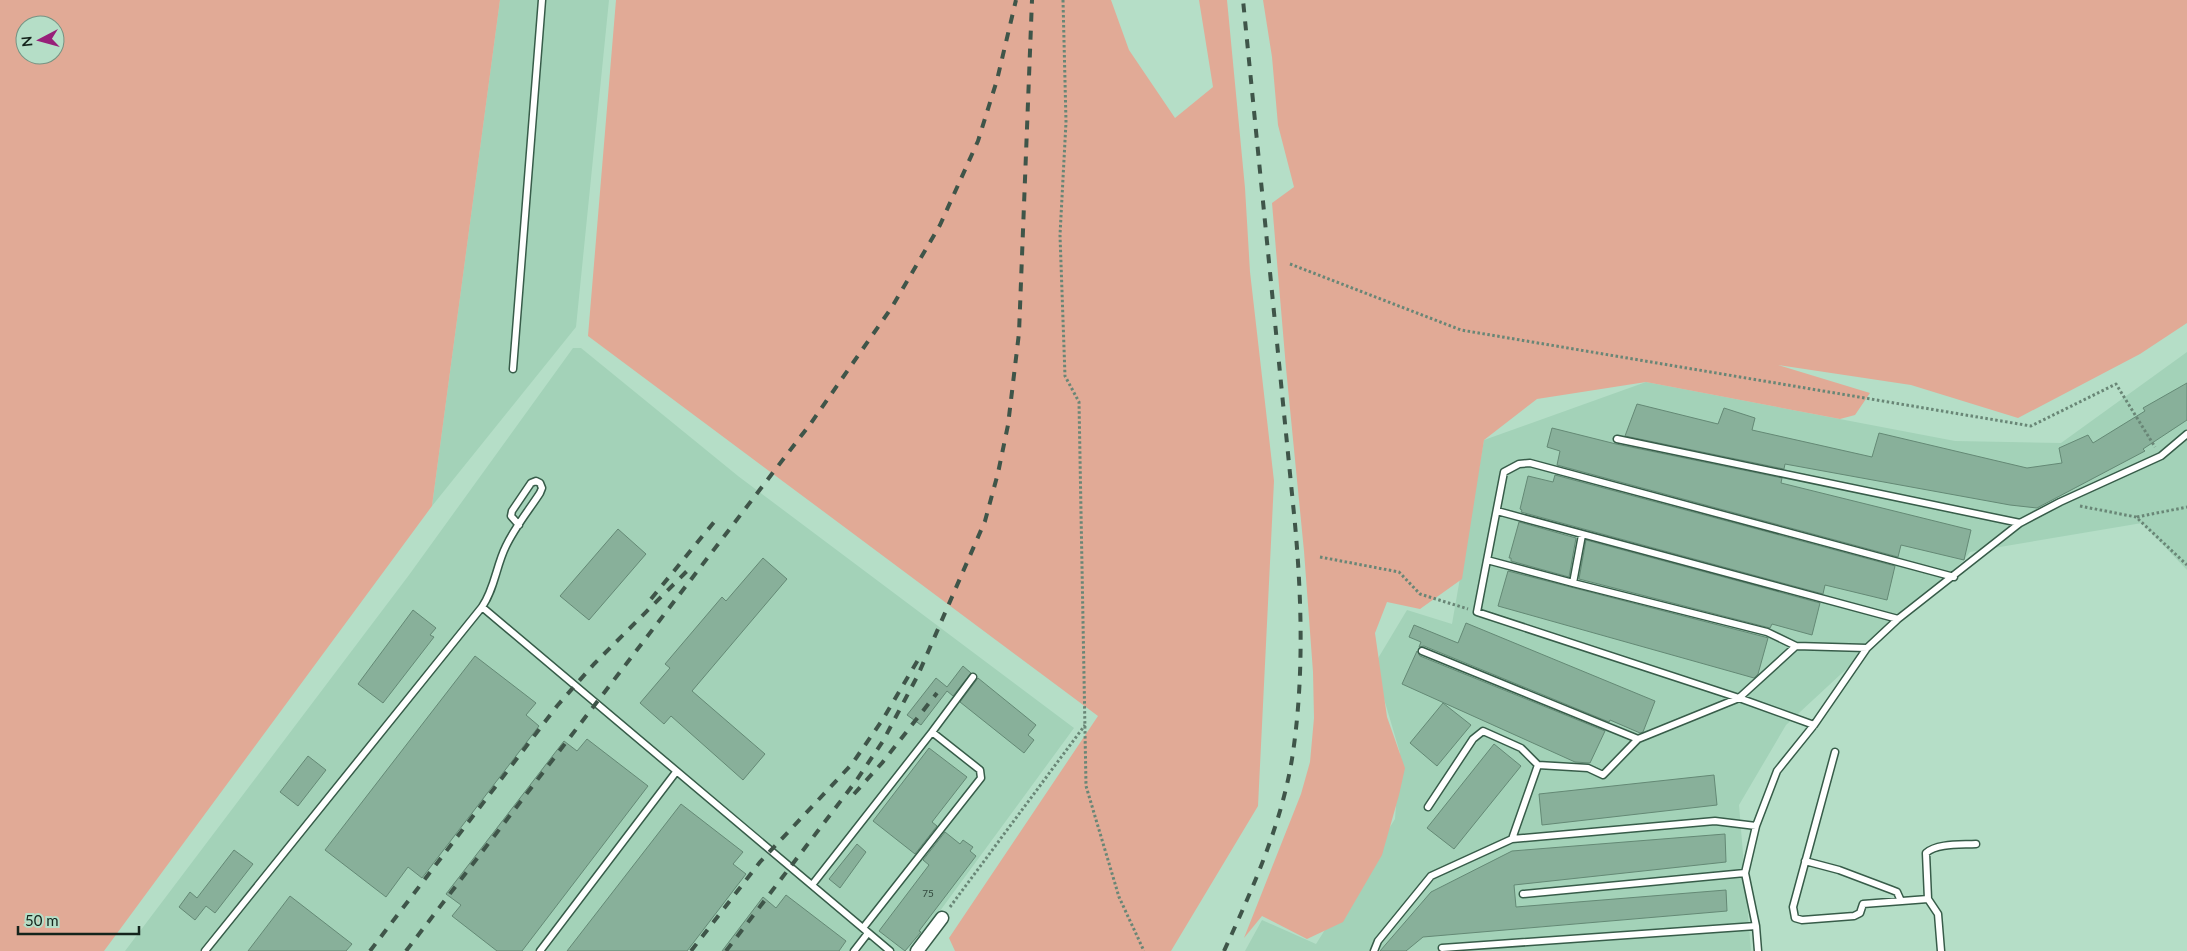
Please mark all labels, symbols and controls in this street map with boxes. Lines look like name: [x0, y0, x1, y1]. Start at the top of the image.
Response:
north arrow: [15, 15, 65, 65]
text: N: [18, 35, 36, 48]
house number: 75: [922, 887, 934, 899]
scale bar: [18, 904, 139, 936]
text: 50 m: [25, 911, 59, 929]

